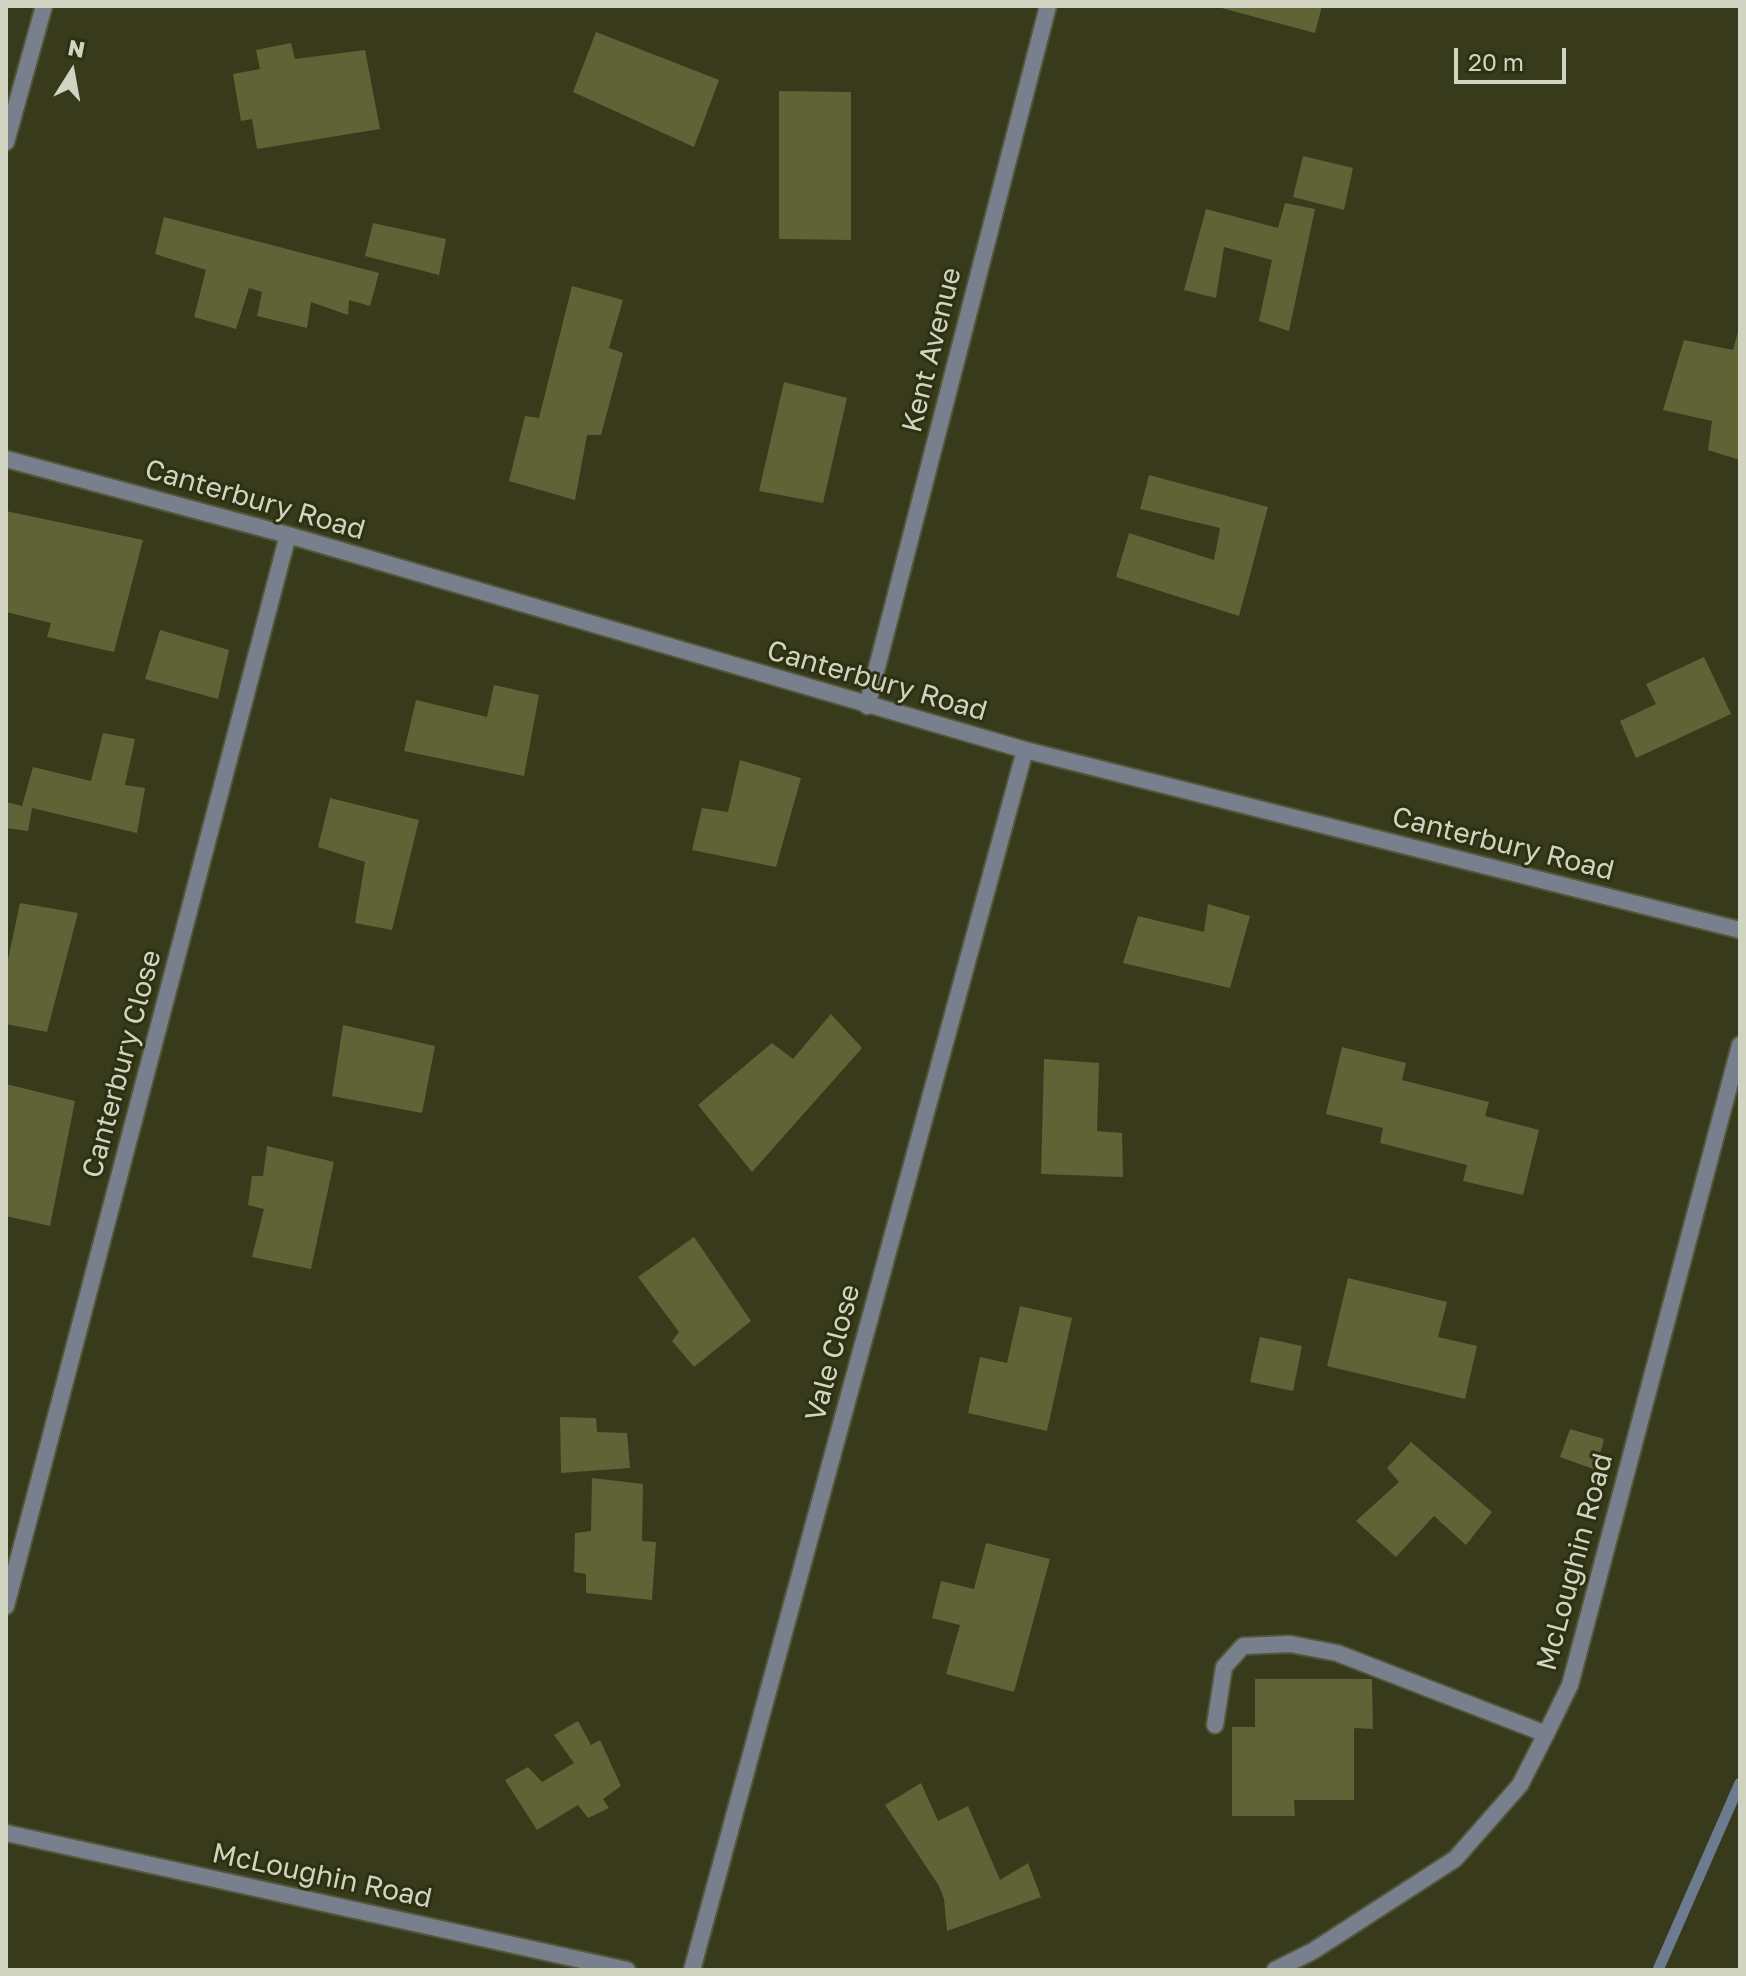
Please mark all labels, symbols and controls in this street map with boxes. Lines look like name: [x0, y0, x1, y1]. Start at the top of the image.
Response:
north arrow: [32, 32, 112, 112]
scale bar: [1458, 32, 1570, 82]
text: N: [66, 33, 87, 63]
text: 20 m: [1468, 47, 1524, 76]
street label: Kent Avenue: [895, 264, 969, 436]
street label: Canterbury Road: [141, 453, 369, 547]
street label: Canterbury Road: [763, 634, 991, 728]
street label: Canterbury Road: [1389, 800, 1617, 888]
street label: Canterbury Close: [75, 946, 169, 1182]
street label: Vale Close: [799, 1281, 867, 1425]
street label: McLoughin Road: [1530, 1450, 1620, 1674]
street label: McLoughin Road: [209, 1836, 435, 1916]

